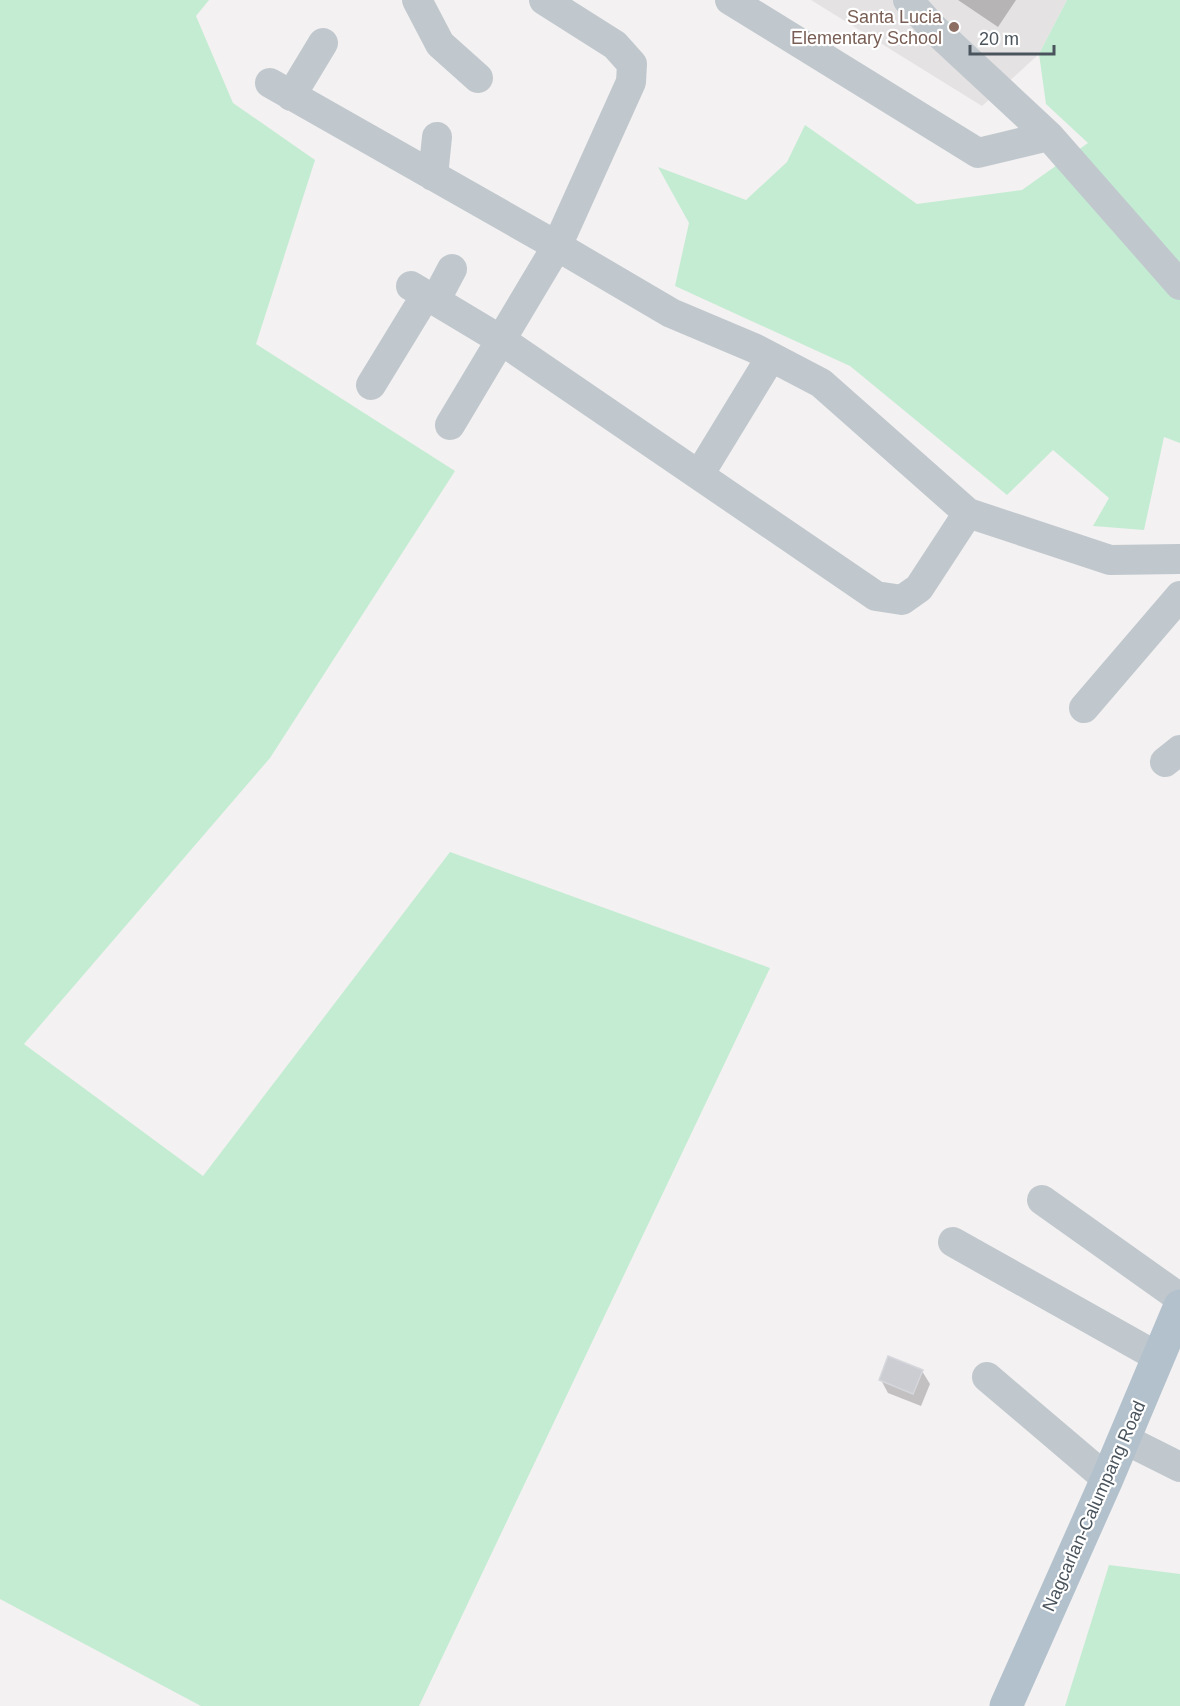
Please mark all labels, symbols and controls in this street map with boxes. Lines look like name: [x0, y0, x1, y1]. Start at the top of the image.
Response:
place label: Santa Lucia Elementary School: [791, 7, 943, 48]
scale bar: [970, 18, 1054, 56]
marker: Santa Lucia Elementary School: [947, 20, 961, 34]
text: 20 m: [979, 29, 1019, 49]
street label: Nagcarlan-Calumpang Road: [1038, 1398, 1150, 1614]

